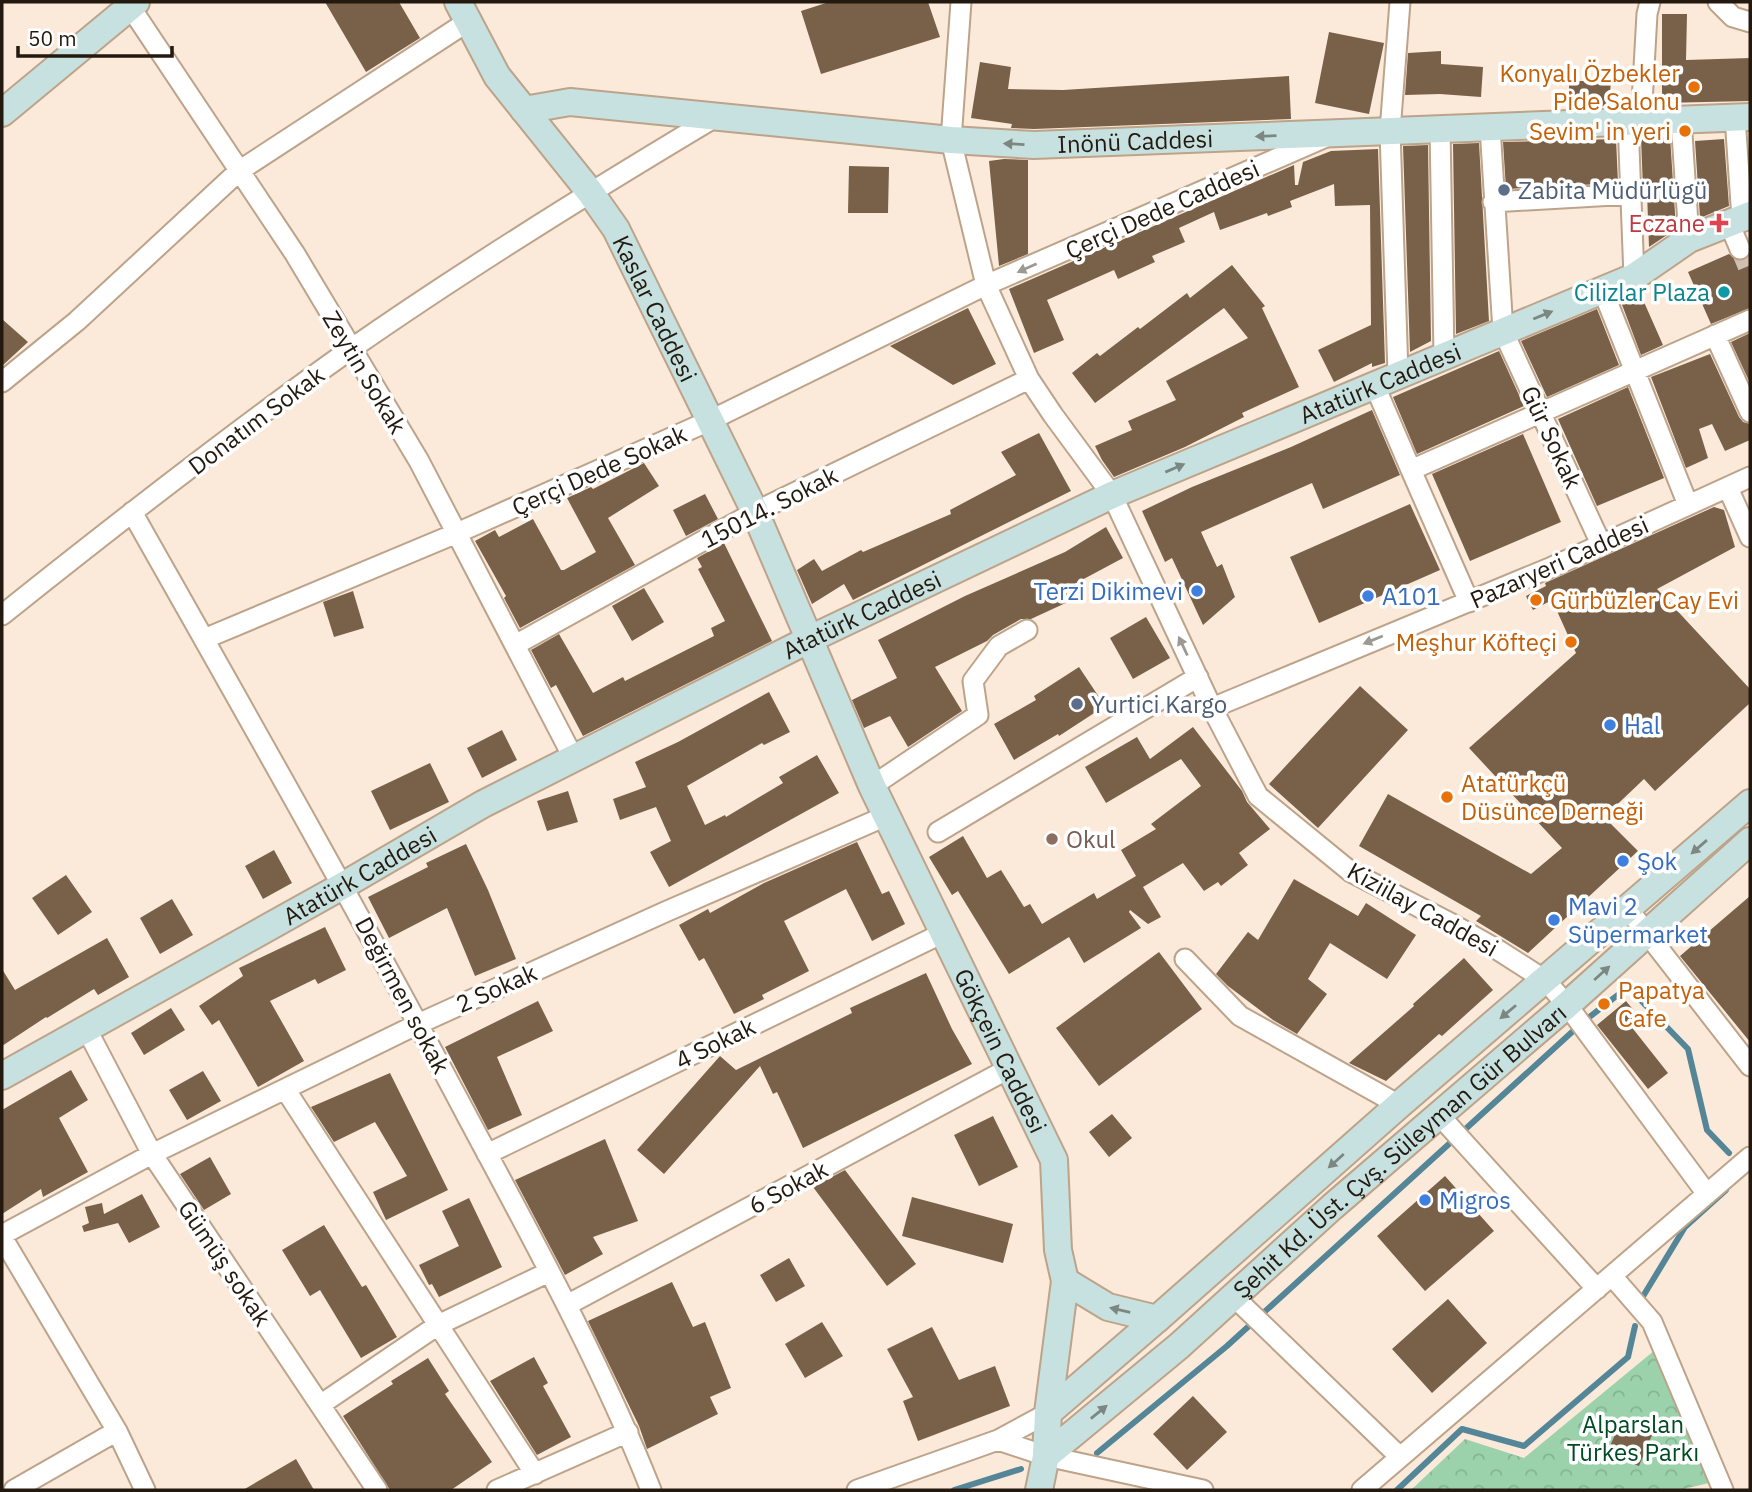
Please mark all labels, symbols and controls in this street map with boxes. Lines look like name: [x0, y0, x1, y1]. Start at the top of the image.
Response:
scale bar: [18, 14, 172, 58]
text: 50 m: [28, 24, 77, 52]
place label: Konyalı Özbekler Pide Salonu: [1499, 57, 1680, 117]
marker: Konyalı Özbekler Pide Salonu: [1686, 79, 1702, 95]
place label: Sevim' in yeri: [1529, 115, 1671, 147]
street label: Inönü Caddesi: [1057, 122, 1214, 160]
marker: Sevim' in yeri: [1677, 123, 1693, 139]
one-way arrow: [1255, 130, 1277, 141]
one-way arrow: [1003, 138, 1025, 149]
street label: Çerçi Dede Caddesi: [1060, 152, 1264, 266]
place label: Zabita Müdürlügü: [1518, 174, 1707, 206]
marker: Zabita Müdürlügü: [1496, 182, 1512, 198]
place label: Eczane: [1628, 207, 1705, 239]
marker: Eczane: [1711, 215, 1727, 231]
street label: Kaslar Caddesi: [605, 230, 705, 387]
one-way arrow: [1017, 262, 1037, 274]
place label: Cilizlar Plaza: [1574, 276, 1710, 308]
marker: Cilizlar Plaza: [1716, 284, 1732, 300]
street label: Zeytin Sokak: [316, 305, 414, 440]
one-way arrow: [1533, 309, 1554, 320]
street label: Atatürk Caddesi: [1294, 335, 1466, 431]
street label: Donatım Sokak: [182, 358, 331, 482]
street label: Gür Sokak: [1514, 380, 1590, 494]
street label: Çerçi Dede Sokak: [507, 417, 692, 523]
street label: 15014. Sokak: [695, 459, 843, 555]
one-way arrow: [1165, 463, 1186, 474]
street label: Pazaryeri Caddesi: [1465, 508, 1653, 616]
street label: Atatürk Caddesi: [777, 563, 946, 666]
place label: Terzi Dikimevi: [1034, 575, 1183, 607]
place label: A101: [1382, 580, 1441, 612]
marker: Terzi Dikimevi: [1189, 583, 1205, 599]
place label: Gürbüzler Cay Evi: [1550, 584, 1739, 616]
marker: A101: [1360, 588, 1376, 604]
marker: Gürbüzler Cay Evi: [1528, 592, 1544, 608]
place label: Meşhur Köfteçi: [1396, 626, 1557, 658]
marker: Meşhur Köfteçi: [1563, 634, 1579, 650]
one-way arrow: [1362, 635, 1383, 646]
one-way arrow: [1177, 636, 1188, 657]
place label: Yurtici Kargo: [1091, 688, 1227, 720]
marker: Yurtici Kargo: [1069, 696, 1085, 712]
place label: Hal: [1624, 709, 1660, 741]
marker: Hal: [1602, 717, 1618, 733]
place label: Atatürkçü Düsünce Derneği: [1461, 767, 1644, 827]
marker: Atatürkçü Düsünce Derneği: [1439, 789, 1455, 805]
street label: Atatürk Caddesi: [277, 819, 442, 932]
place label: Okul: [1066, 823, 1116, 855]
marker: Okul: [1044, 831, 1060, 847]
one-way arrow: [1690, 839, 1707, 854]
place label: Şok: [1637, 845, 1677, 877]
marker: Şok: [1615, 853, 1631, 869]
street label: Kiziilay Caddesi: [1342, 854, 1504, 964]
place label: Mavi 2 Süpermarket: [1568, 890, 1708, 950]
street label: Değirmen sokak: [348, 911, 458, 1079]
marker: Mavi 2 Süpermarket: [1546, 912, 1562, 928]
street label: 2 Sokak: [450, 956, 542, 1020]
street label: Gökçein Caddesi: [947, 963, 1054, 1138]
one-way arrow: [1594, 966, 1611, 981]
place label: Papatya Cafe: [1618, 974, 1705, 1034]
marker: Papatya Cafe: [1596, 996, 1612, 1012]
street label: Şehit Kd. Üst. Çvş. Süleyman Gür Bulvarı: [1226, 997, 1573, 1305]
one-way arrow: [1499, 1004, 1517, 1020]
street label: 4 Sokak: [670, 1010, 761, 1076]
street label: 6 Sokak: [743, 1153, 834, 1221]
one-way arrow: [1327, 1153, 1345, 1169]
place label: Migros: [1439, 1184, 1511, 1216]
marker: Migros: [1417, 1192, 1433, 1208]
street label: Gümüş sokak: [171, 1194, 279, 1332]
one-way arrow: [1109, 1304, 1131, 1315]
one-way arrow: [1089, 1405, 1107, 1420]
park label: Alparslan Türkes Parkı: [1567, 1408, 1699, 1468]

